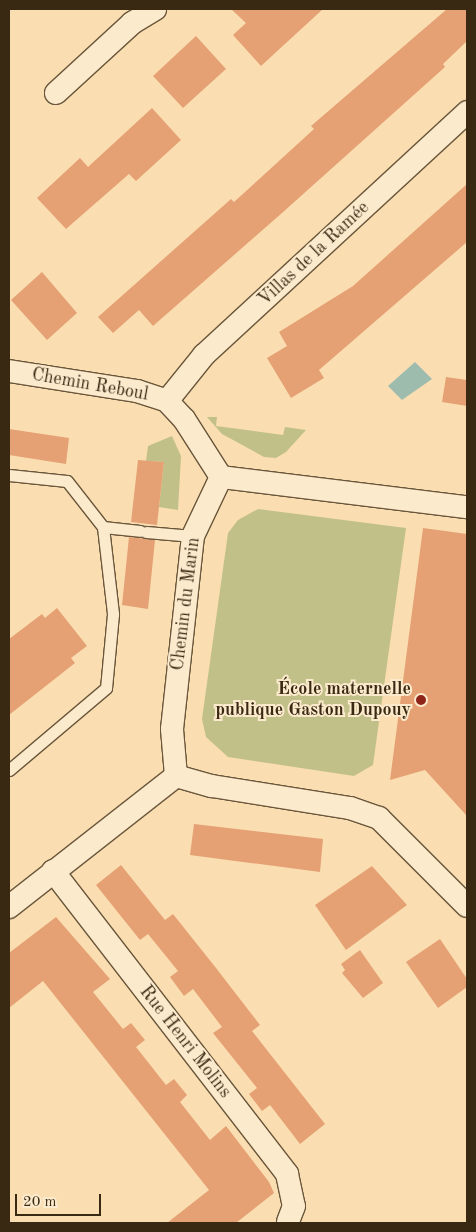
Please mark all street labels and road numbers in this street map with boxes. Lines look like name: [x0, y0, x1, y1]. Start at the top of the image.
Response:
street label: Villas de la Ramée: [254, 197, 374, 311]
street label: Chemin Reboul: [30, 364, 150, 406]
street label: Chemin du Marin: [167, 536, 205, 672]
street label: Rue Henri Molins: [134, 982, 236, 1102]

